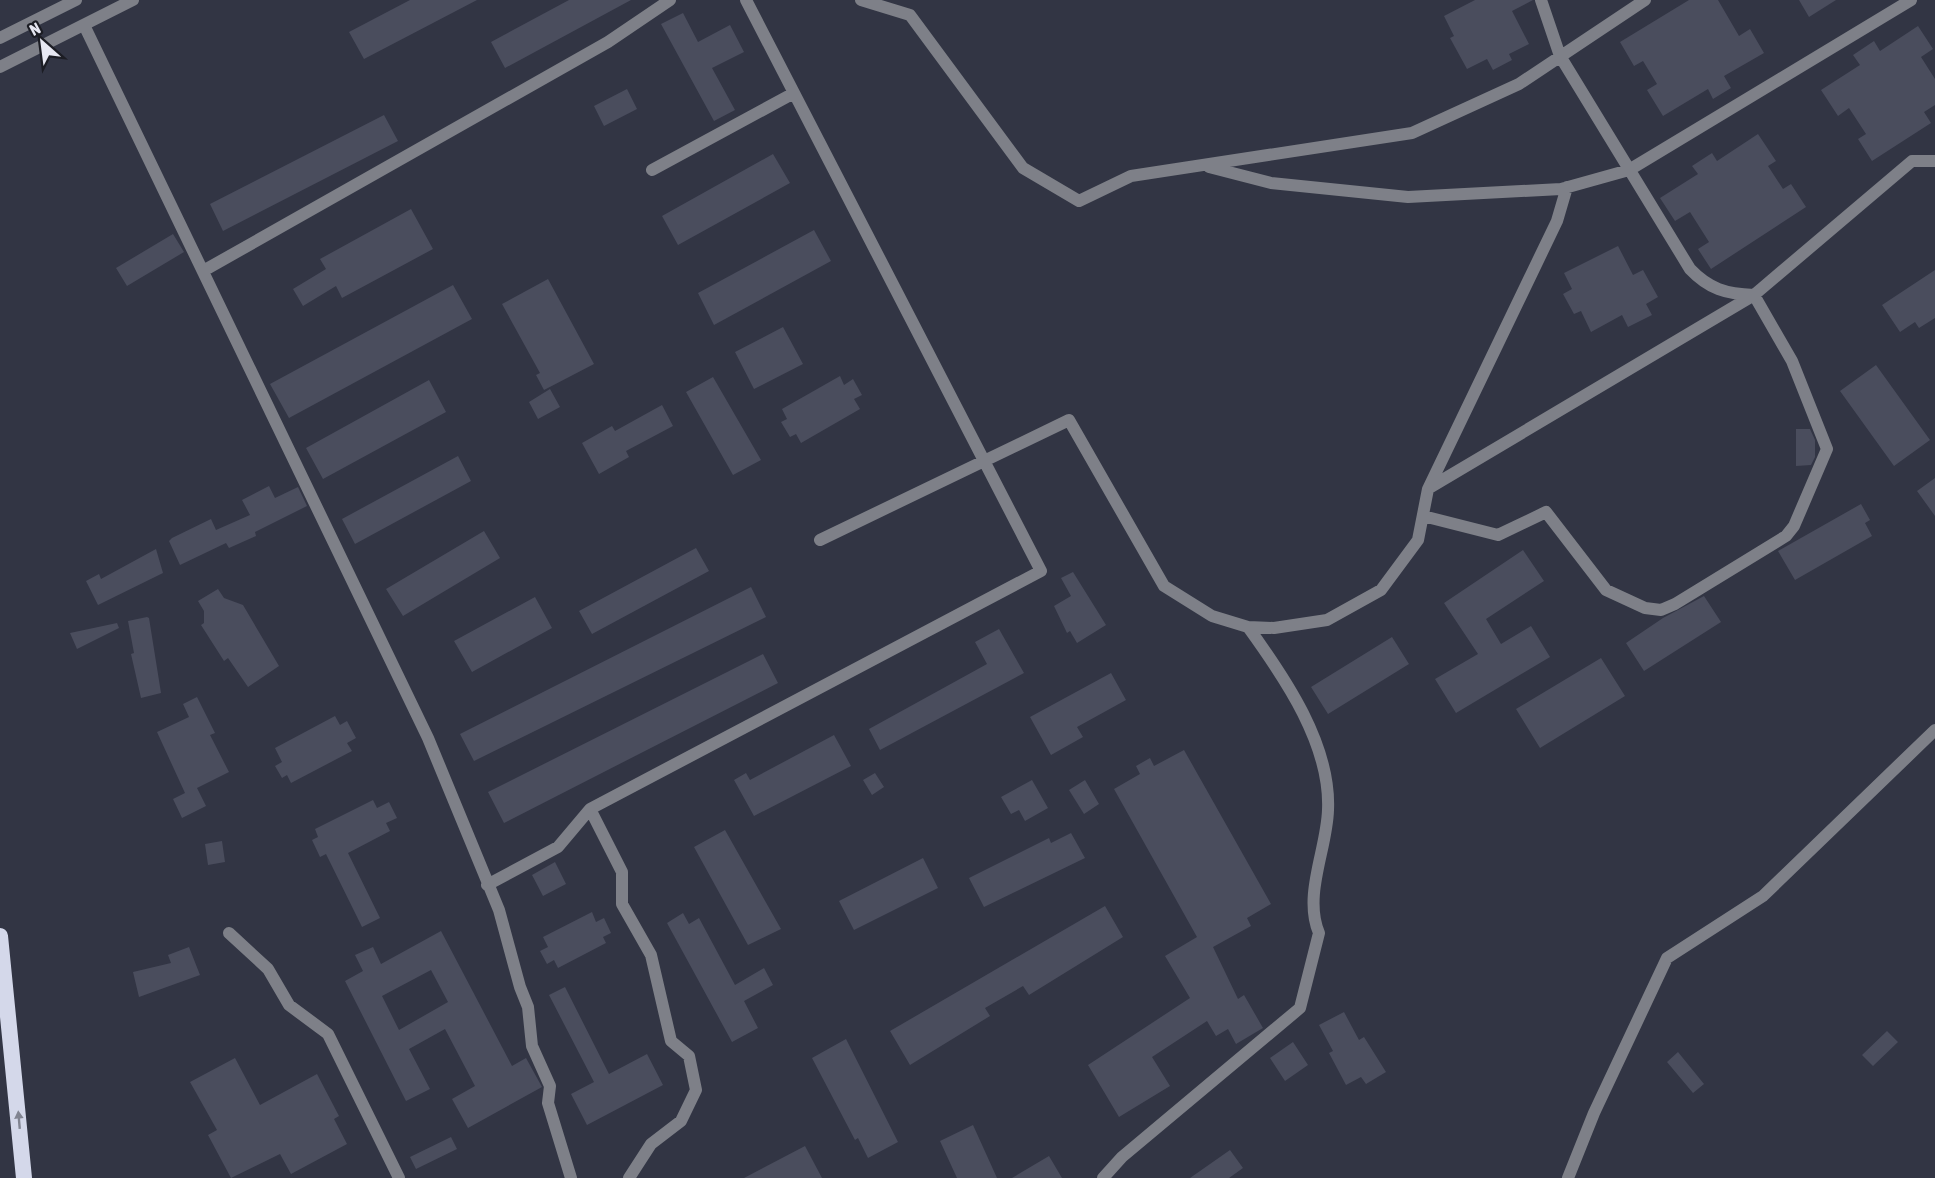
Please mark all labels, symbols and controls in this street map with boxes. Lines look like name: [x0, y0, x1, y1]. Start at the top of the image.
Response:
north arrow: [12, 12, 72, 72]
text: N: [27, 19, 43, 39]
one-way arrow: [14, 1110, 24, 1129]

